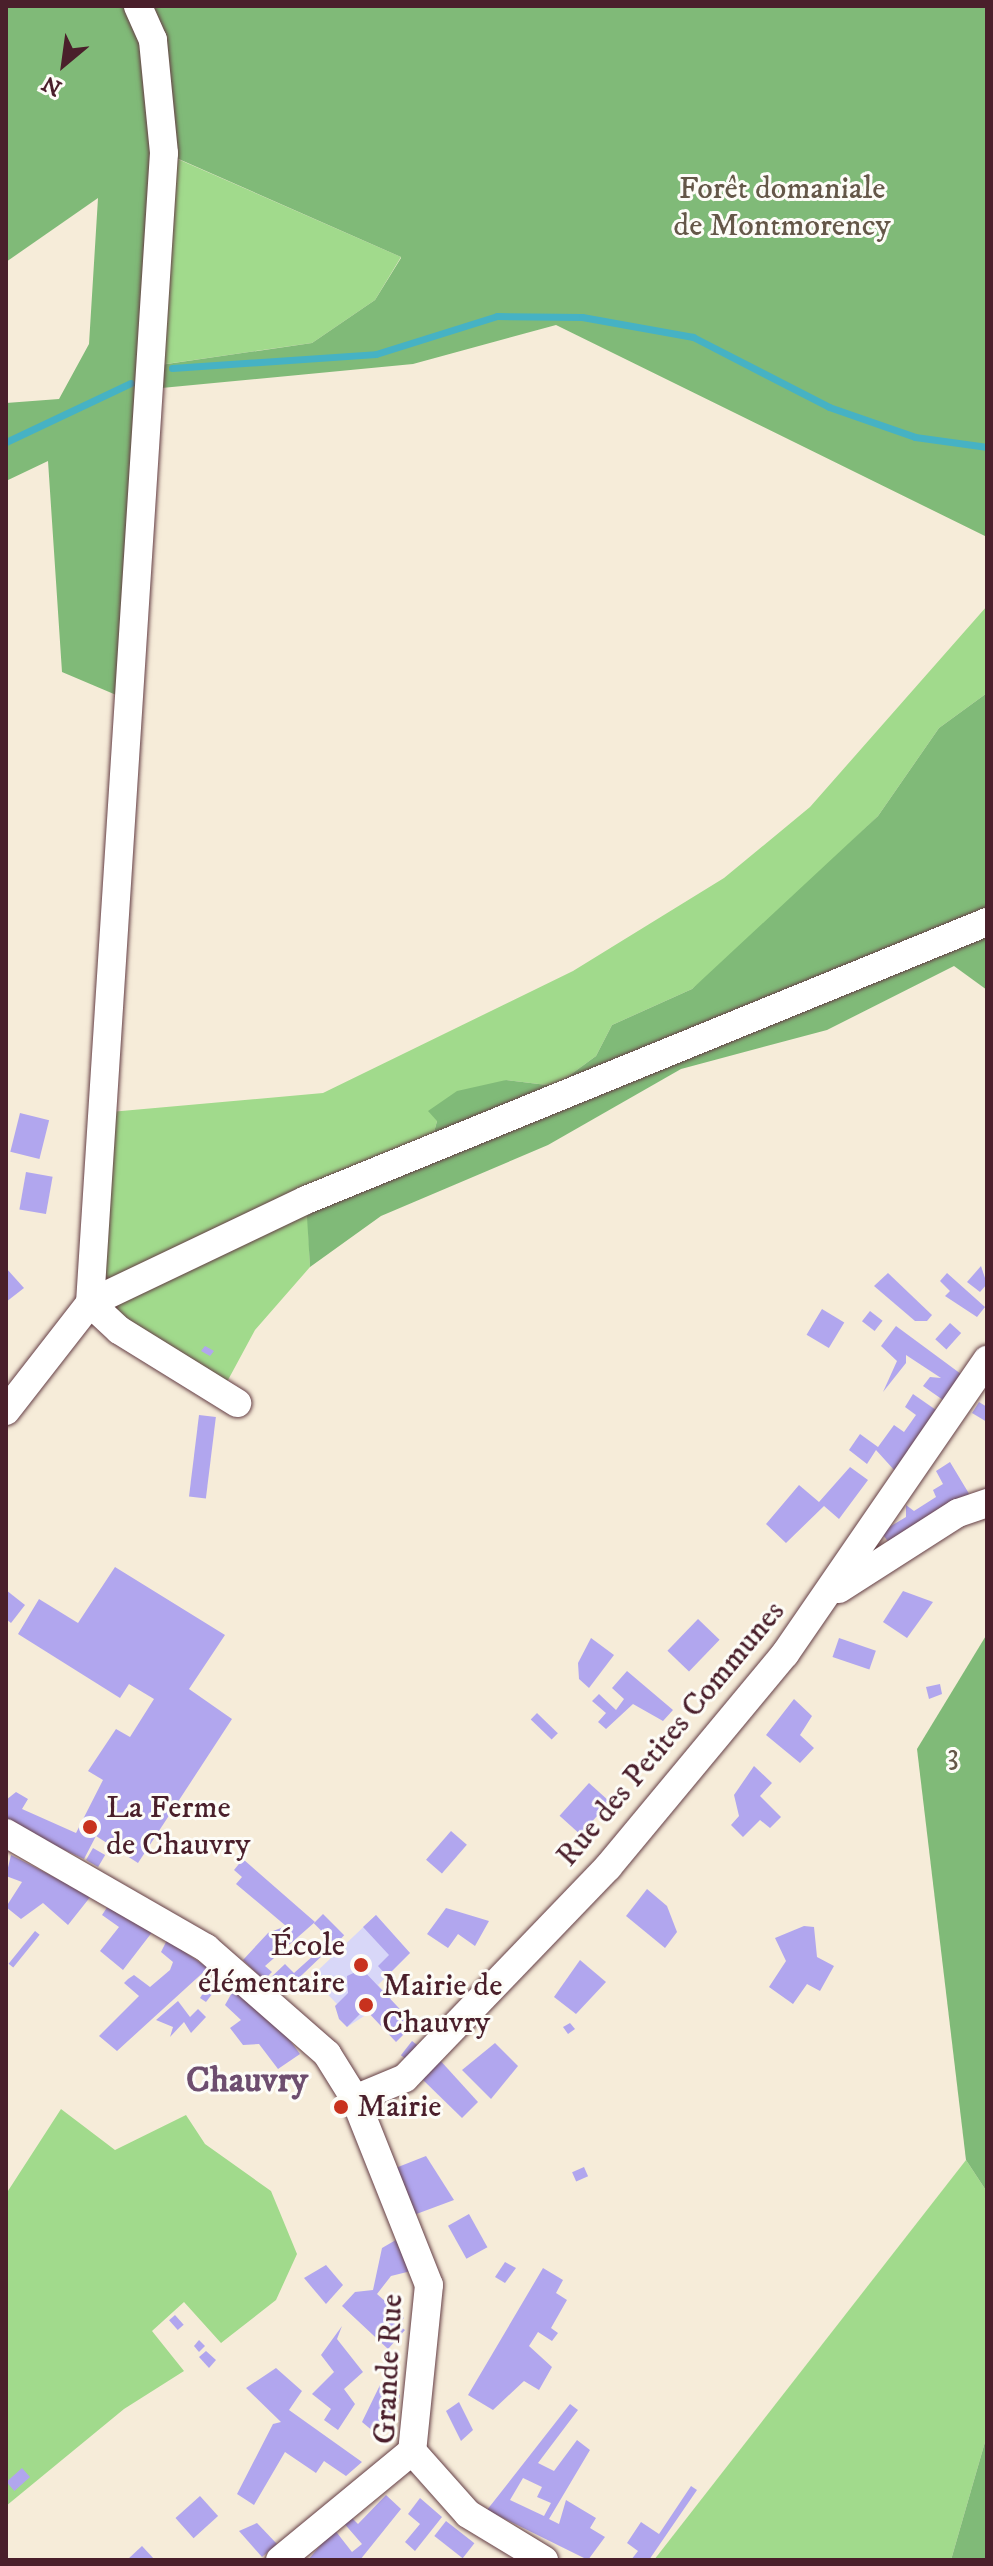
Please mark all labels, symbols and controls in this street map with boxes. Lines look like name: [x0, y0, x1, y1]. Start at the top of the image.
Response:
north arrow: [24, 24, 104, 104]
text: N: [38, 69, 67, 102]
park label: Forêt domaniale de Montmorency: [673, 171, 891, 246]
street label: Rue des Petites Communes: [549, 1593, 793, 1875]
park label: 3: [947, 1736, 959, 1774]
place label: La Ferme de Chauvry: [106, 1790, 250, 1865]
marker: La Ferme de Chauvry: [81, 1818, 99, 1836]
place label: École élémentaire: [198, 1928, 345, 2003]
marker: École élémentaire: [352, 1956, 370, 1974]
place label: Mairie de Chauvry: [382, 1968, 503, 2043]
marker: Mairie de Chauvry: [357, 1996, 375, 2014]
district label: Chauvry: [186, 2059, 308, 2103]
place label: Mairie: [357, 2088, 442, 2126]
marker: Mairie: [332, 2098, 350, 2116]
street label: Grande Rue: [366, 2293, 412, 2445]

